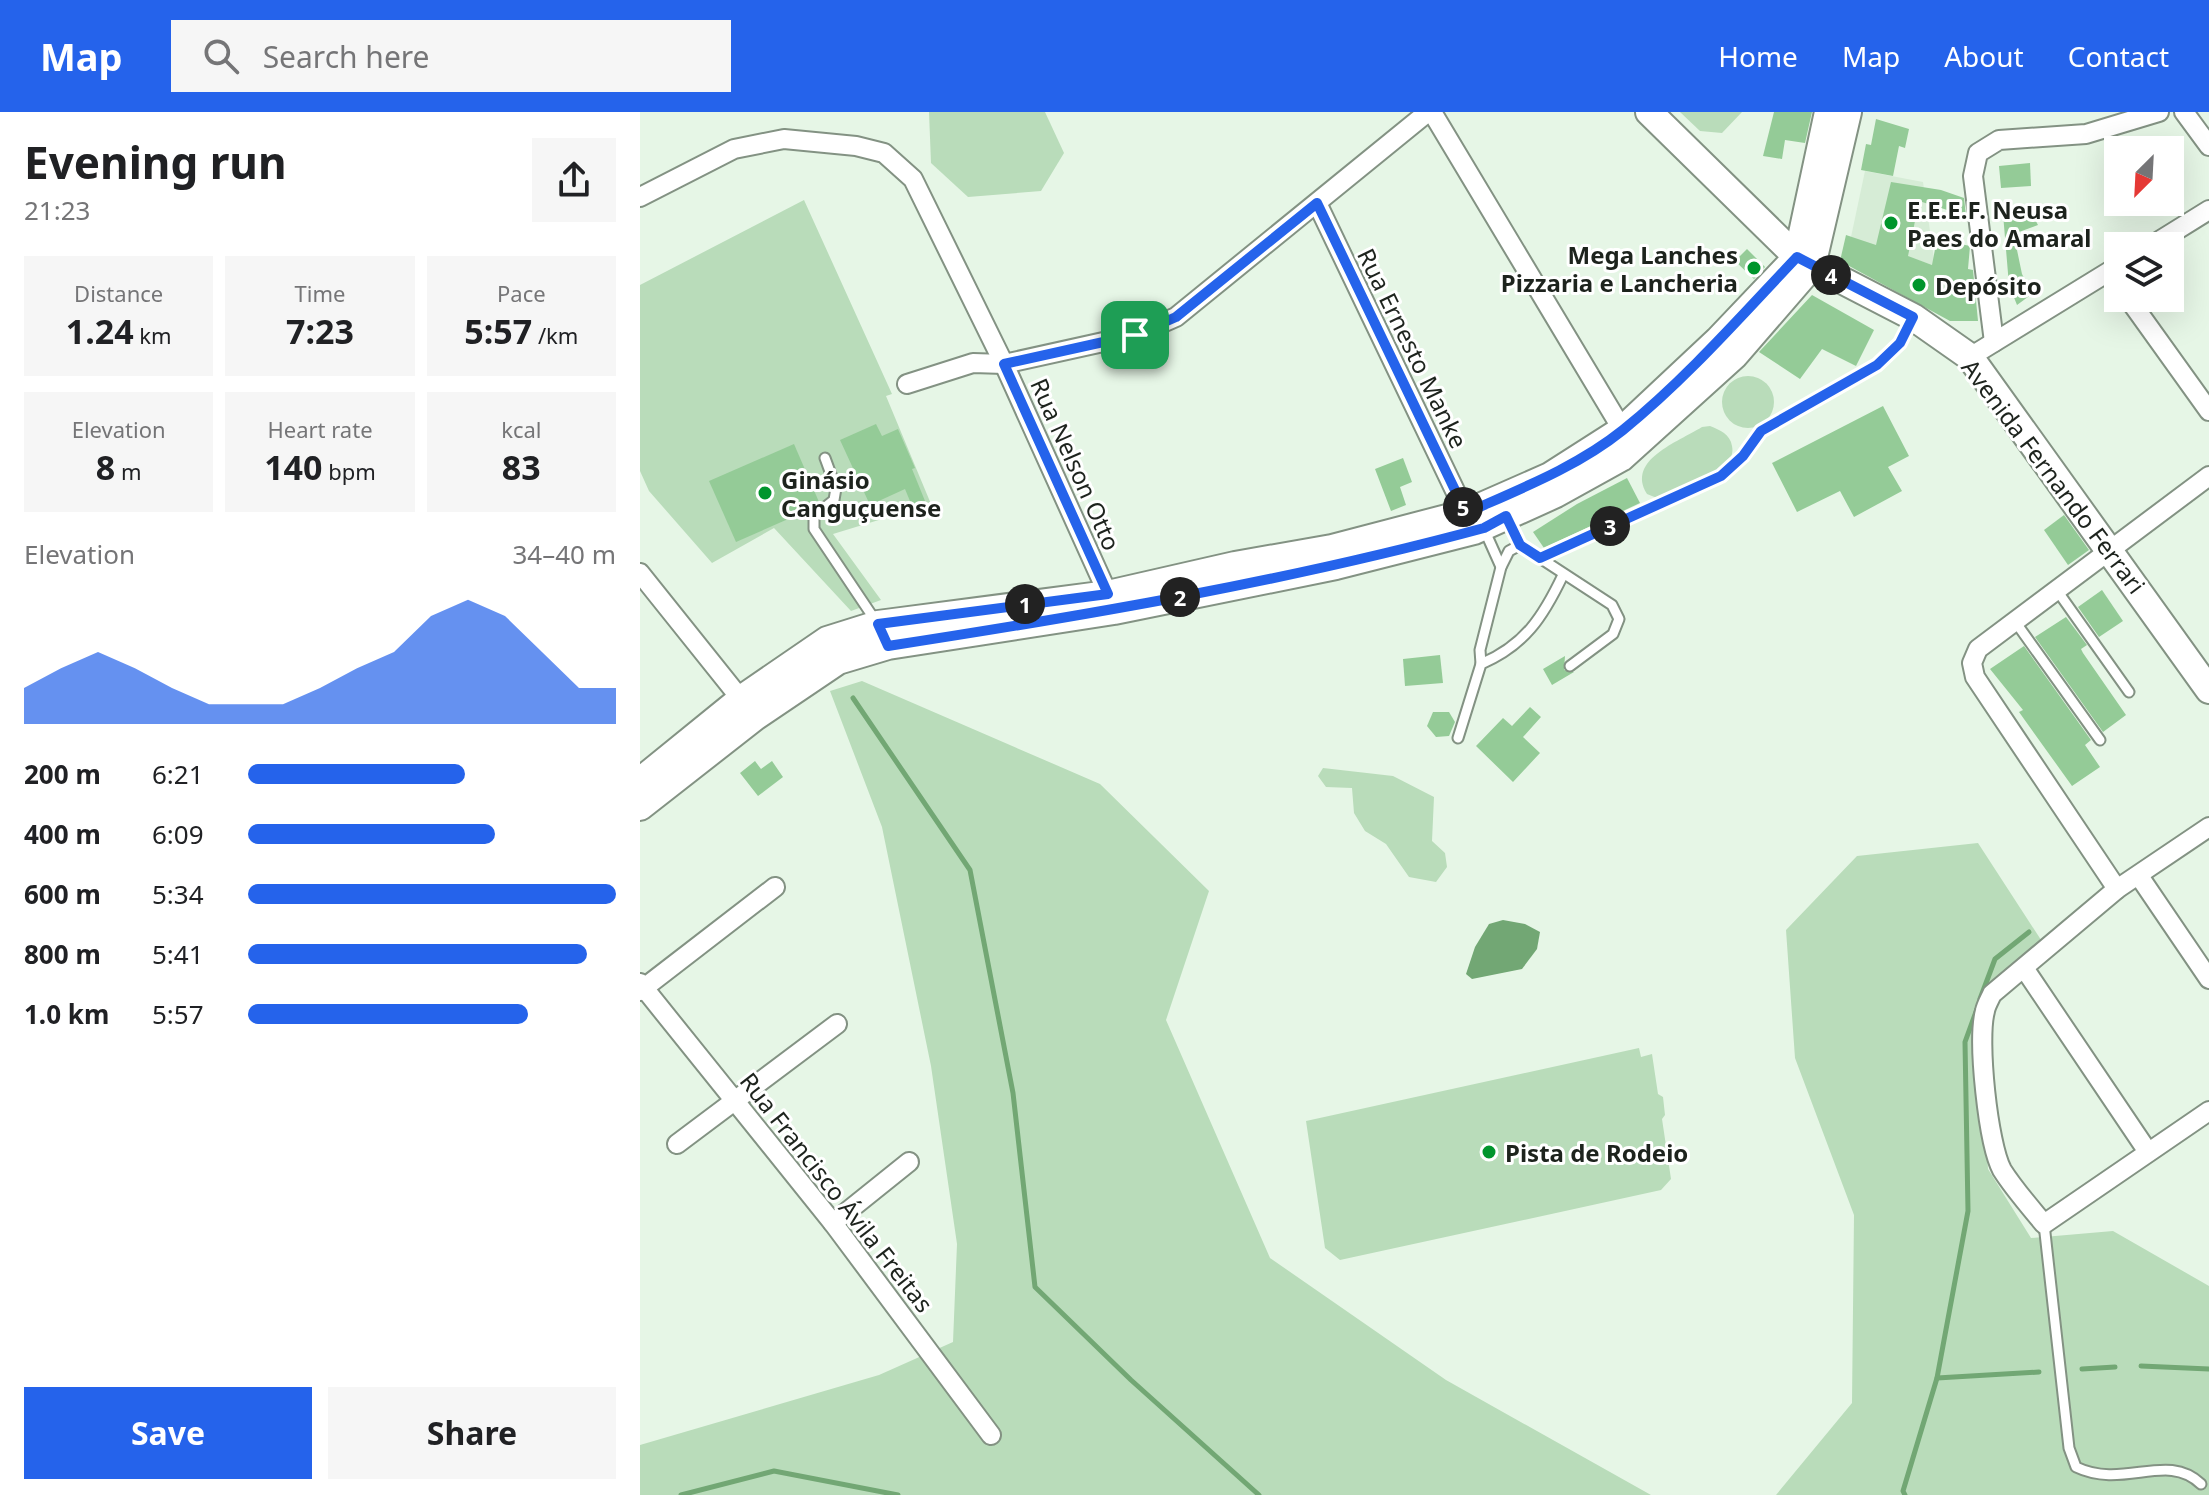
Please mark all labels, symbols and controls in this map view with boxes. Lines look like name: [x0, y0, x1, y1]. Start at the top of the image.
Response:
search box: [171, 20, 731, 92]
text: Map: [40, 30, 123, 82]
icon: search: [199, 34, 243, 78]
text: Search here: [263, 36, 430, 77]
text: Home: [1718, 37, 1798, 75]
text: Map: [1842, 37, 1900, 75]
text: About: [1944, 37, 2024, 75]
text: Contact: [2068, 37, 2169, 75]
text: Evening run: [24, 132, 287, 192]
north arrow: [2104, 136, 2184, 216]
map controls: [2104, 136, 2184, 312]
button: share: [532, 138, 616, 222]
text: 21:23: [24, 192, 90, 228]
place label: E.E.E.F. Neusa Paes do Amaral: [1907, 193, 2091, 254]
marker: E.E.E.F. Neusa Paes do Amaral: [1882, 214, 1900, 232]
button: layers: [2104, 232, 2184, 312]
place label: Mega Lanches Pizzaria e Lancheria: [1501, 238, 1738, 299]
street label: Rua Ernesto Manke: [1350, 243, 1476, 453]
pin: 4: [1811, 255, 1851, 295]
marker: Mega Lanches Pizzaria e Lancheria: [1745, 259, 1763, 277]
text: 4: [1825, 260, 1837, 290]
place label: Depósito: [1935, 269, 2042, 302]
marker: Depósito: [1910, 276, 1928, 294]
text: Distance: [74, 278, 163, 308]
text: Time: [295, 278, 345, 308]
text: Pace: [497, 278, 546, 308]
pin: [1101, 301, 1169, 369]
text: 1.24: [66, 308, 134, 354]
text: 7:23: [286, 308, 354, 354]
text: 5:57: [464, 308, 532, 354]
icon: arrive: [1113, 313, 1157, 357]
text: km: [134, 320, 172, 350]
text: /km: [532, 320, 578, 350]
street label: Avenida Fernando Ferrari: [1955, 352, 2153, 600]
street label: Rua Nelson Otto: [1023, 373, 1129, 555]
text: Elevation: [72, 414, 166, 444]
text: Heart rate: [267, 414, 373, 444]
text: kcal: [501, 414, 541, 444]
text: 8: [96, 444, 115, 490]
text: 140: [264, 444, 322, 490]
text: 83: [502, 444, 541, 490]
text: m: [115, 456, 142, 486]
text: bpm: [322, 456, 376, 486]
place label: Ginásio Canguçuense: [781, 463, 941, 524]
marker: Ginásio Canguçuense: [756, 484, 774, 502]
pin: 5: [1443, 487, 1483, 527]
text: 5: [1457, 492, 1469, 522]
pin: 3: [1590, 506, 1630, 546]
text: 3: [1604, 511, 1616, 541]
text: Elevation: [24, 536, 135, 572]
text: 34–40 m: [512, 536, 616, 572]
pin: 2: [1160, 577, 1200, 617]
text: 2: [1174, 582, 1186, 612]
pin: 1: [1005, 584, 1045, 624]
text: 1: [1019, 589, 1031, 619]
text: 200 m: [24, 756, 101, 792]
text: 6:21: [152, 756, 204, 792]
text: 400 m: [24, 816, 101, 852]
text: 6:09: [152, 816, 204, 852]
text: 600 m: [24, 876, 101, 912]
text: 5:34: [152, 876, 204, 912]
text: 800 m: [24, 936, 101, 972]
text: 5:41: [152, 936, 204, 972]
text: 1.0 km: [24, 996, 109, 1032]
text: 5:57: [152, 996, 204, 1032]
street label: Rua Francisco Ávila Freitas: [733, 1065, 941, 1319]
place label: Pista de Rodeio: [1505, 1136, 1688, 1169]
marker: Pista de Rodeio: [1480, 1143, 1498, 1161]
button: Save: [24, 1387, 312, 1479]
button: Share: [328, 1387, 616, 1479]

